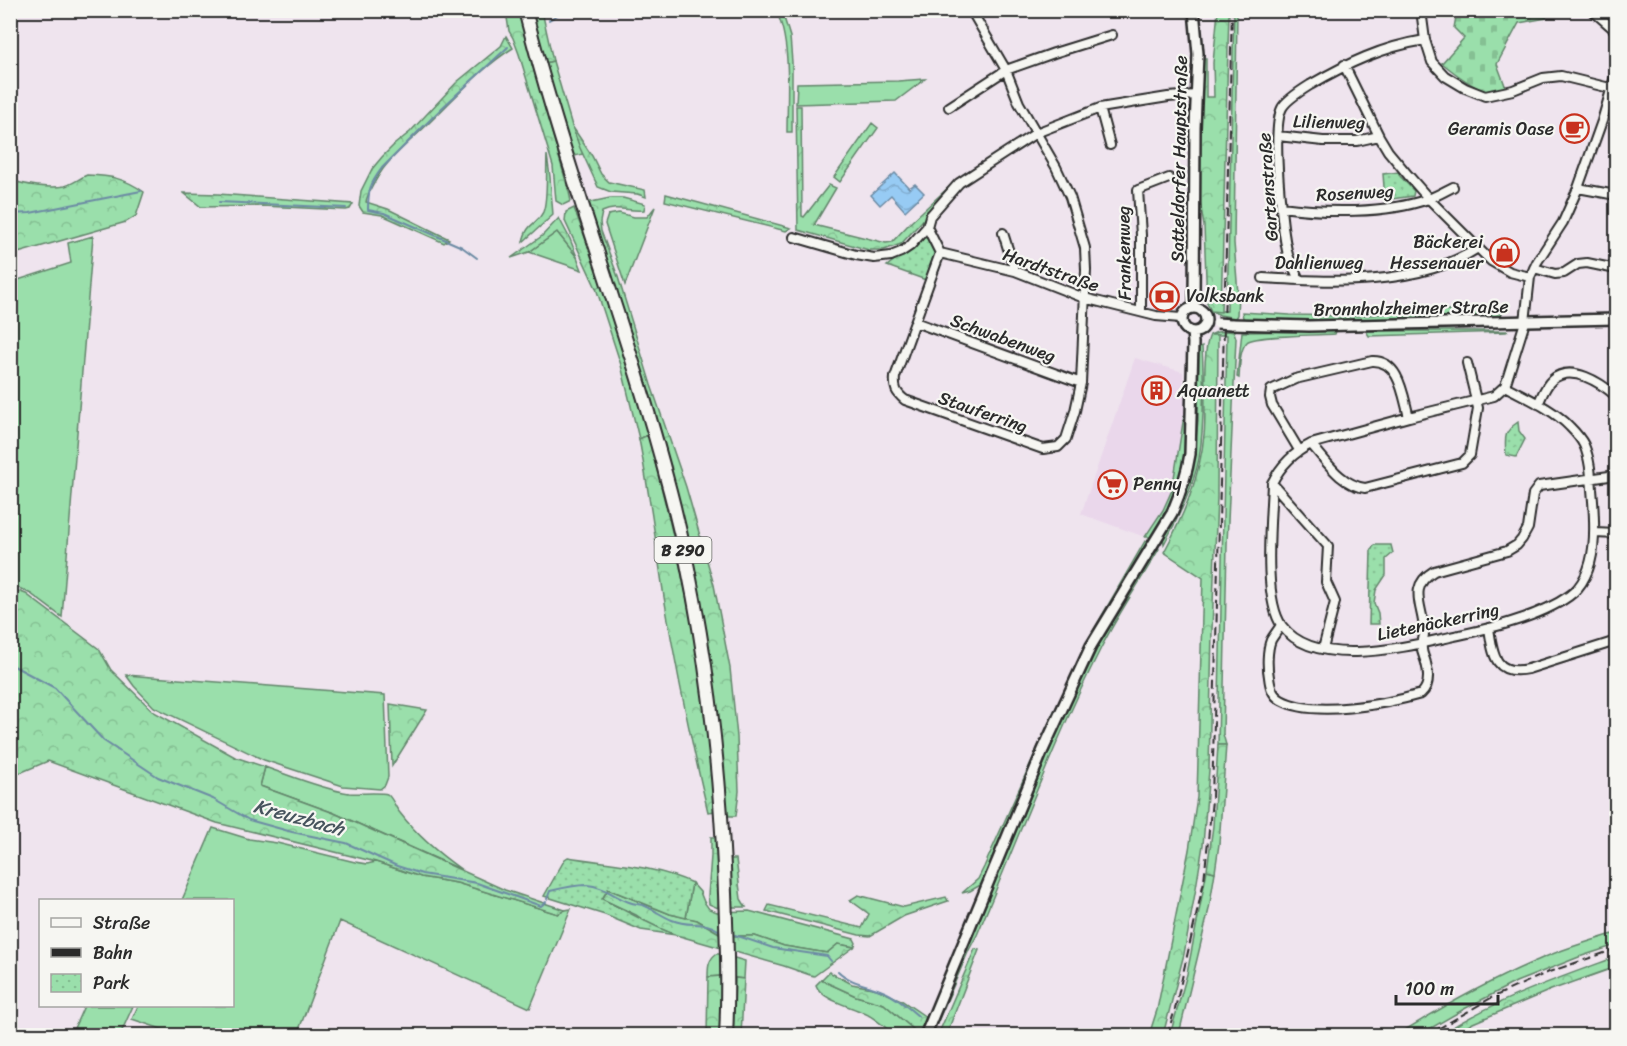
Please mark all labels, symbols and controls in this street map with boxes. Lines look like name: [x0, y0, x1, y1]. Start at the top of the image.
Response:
street label: Satteldorfer Hauptstraße: [1161, 55, 1197, 263]
street label: Lilienweg: [1292, 105, 1366, 139]
place label: Geramis Oase: [1448, 113, 1554, 145]
cafe icon: Geramis Oase: [1559, 113, 1591, 145]
street label: Gartenstraße: [1248, 132, 1288, 242]
street label: Rosenweg: [1315, 175, 1395, 211]
street label: Frankenweg: [1107, 205, 1141, 301]
place label: Bäckerei Hessenauer: [1390, 226, 1485, 279]
shop icon: Bäckerei Hessenauer: [1488, 236, 1520, 268]
street label: Hardtstraße: [998, 239, 1104, 301]
street label: Dahlienweg: [1275, 247, 1363, 279]
bank icon: Volksbank: [1149, 280, 1181, 312]
place label: Volksbank: [1186, 280, 1265, 312]
street label: Bronnholzheimer Straße: [1313, 290, 1509, 326]
street label: Schwabenweg: [946, 304, 1060, 372]
building icon: Aquanett: [1140, 375, 1172, 407]
place label: Aquanett: [1176, 375, 1250, 407]
street label: Stauferring: [934, 382, 1032, 442]
supermarket icon: Penny: [1096, 468, 1128, 500]
place label: Penny: [1133, 468, 1183, 500]
road number: B 290: [654, 537, 712, 563]
street label: Lietenäckerring: [1374, 593, 1502, 651]
water label: Kreuzbach: [250, 789, 350, 847]
legend: [39, 899, 234, 1007]
text: Straße: [93, 907, 150, 939]
text: Bahn: [93, 937, 133, 969]
text: Park: [93, 967, 130, 999]
scale bar: [1396, 968, 1498, 1006]
text: 100 m: [1405, 973, 1454, 1005]

